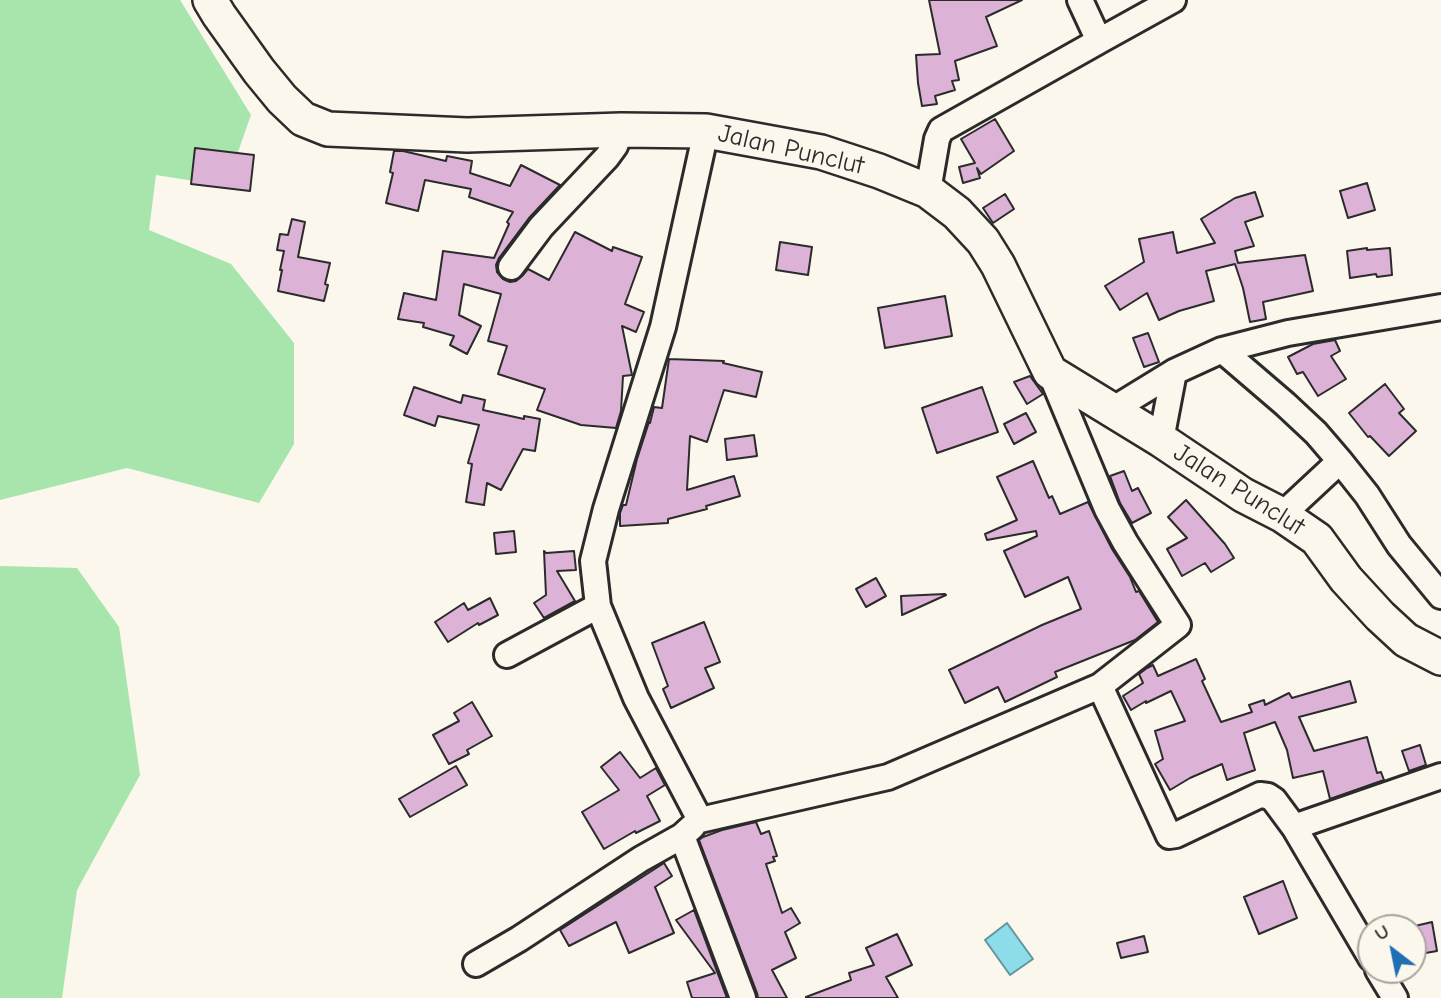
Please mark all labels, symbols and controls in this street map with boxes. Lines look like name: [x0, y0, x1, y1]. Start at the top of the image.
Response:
street label: Jalan Punclut: [715, 118, 867, 182]
street label: Jalan Punclut: [1168, 437, 1310, 543]
north arrow: [1357, 914, 1427, 984]
text: U: [1371, 920, 1393, 946]

